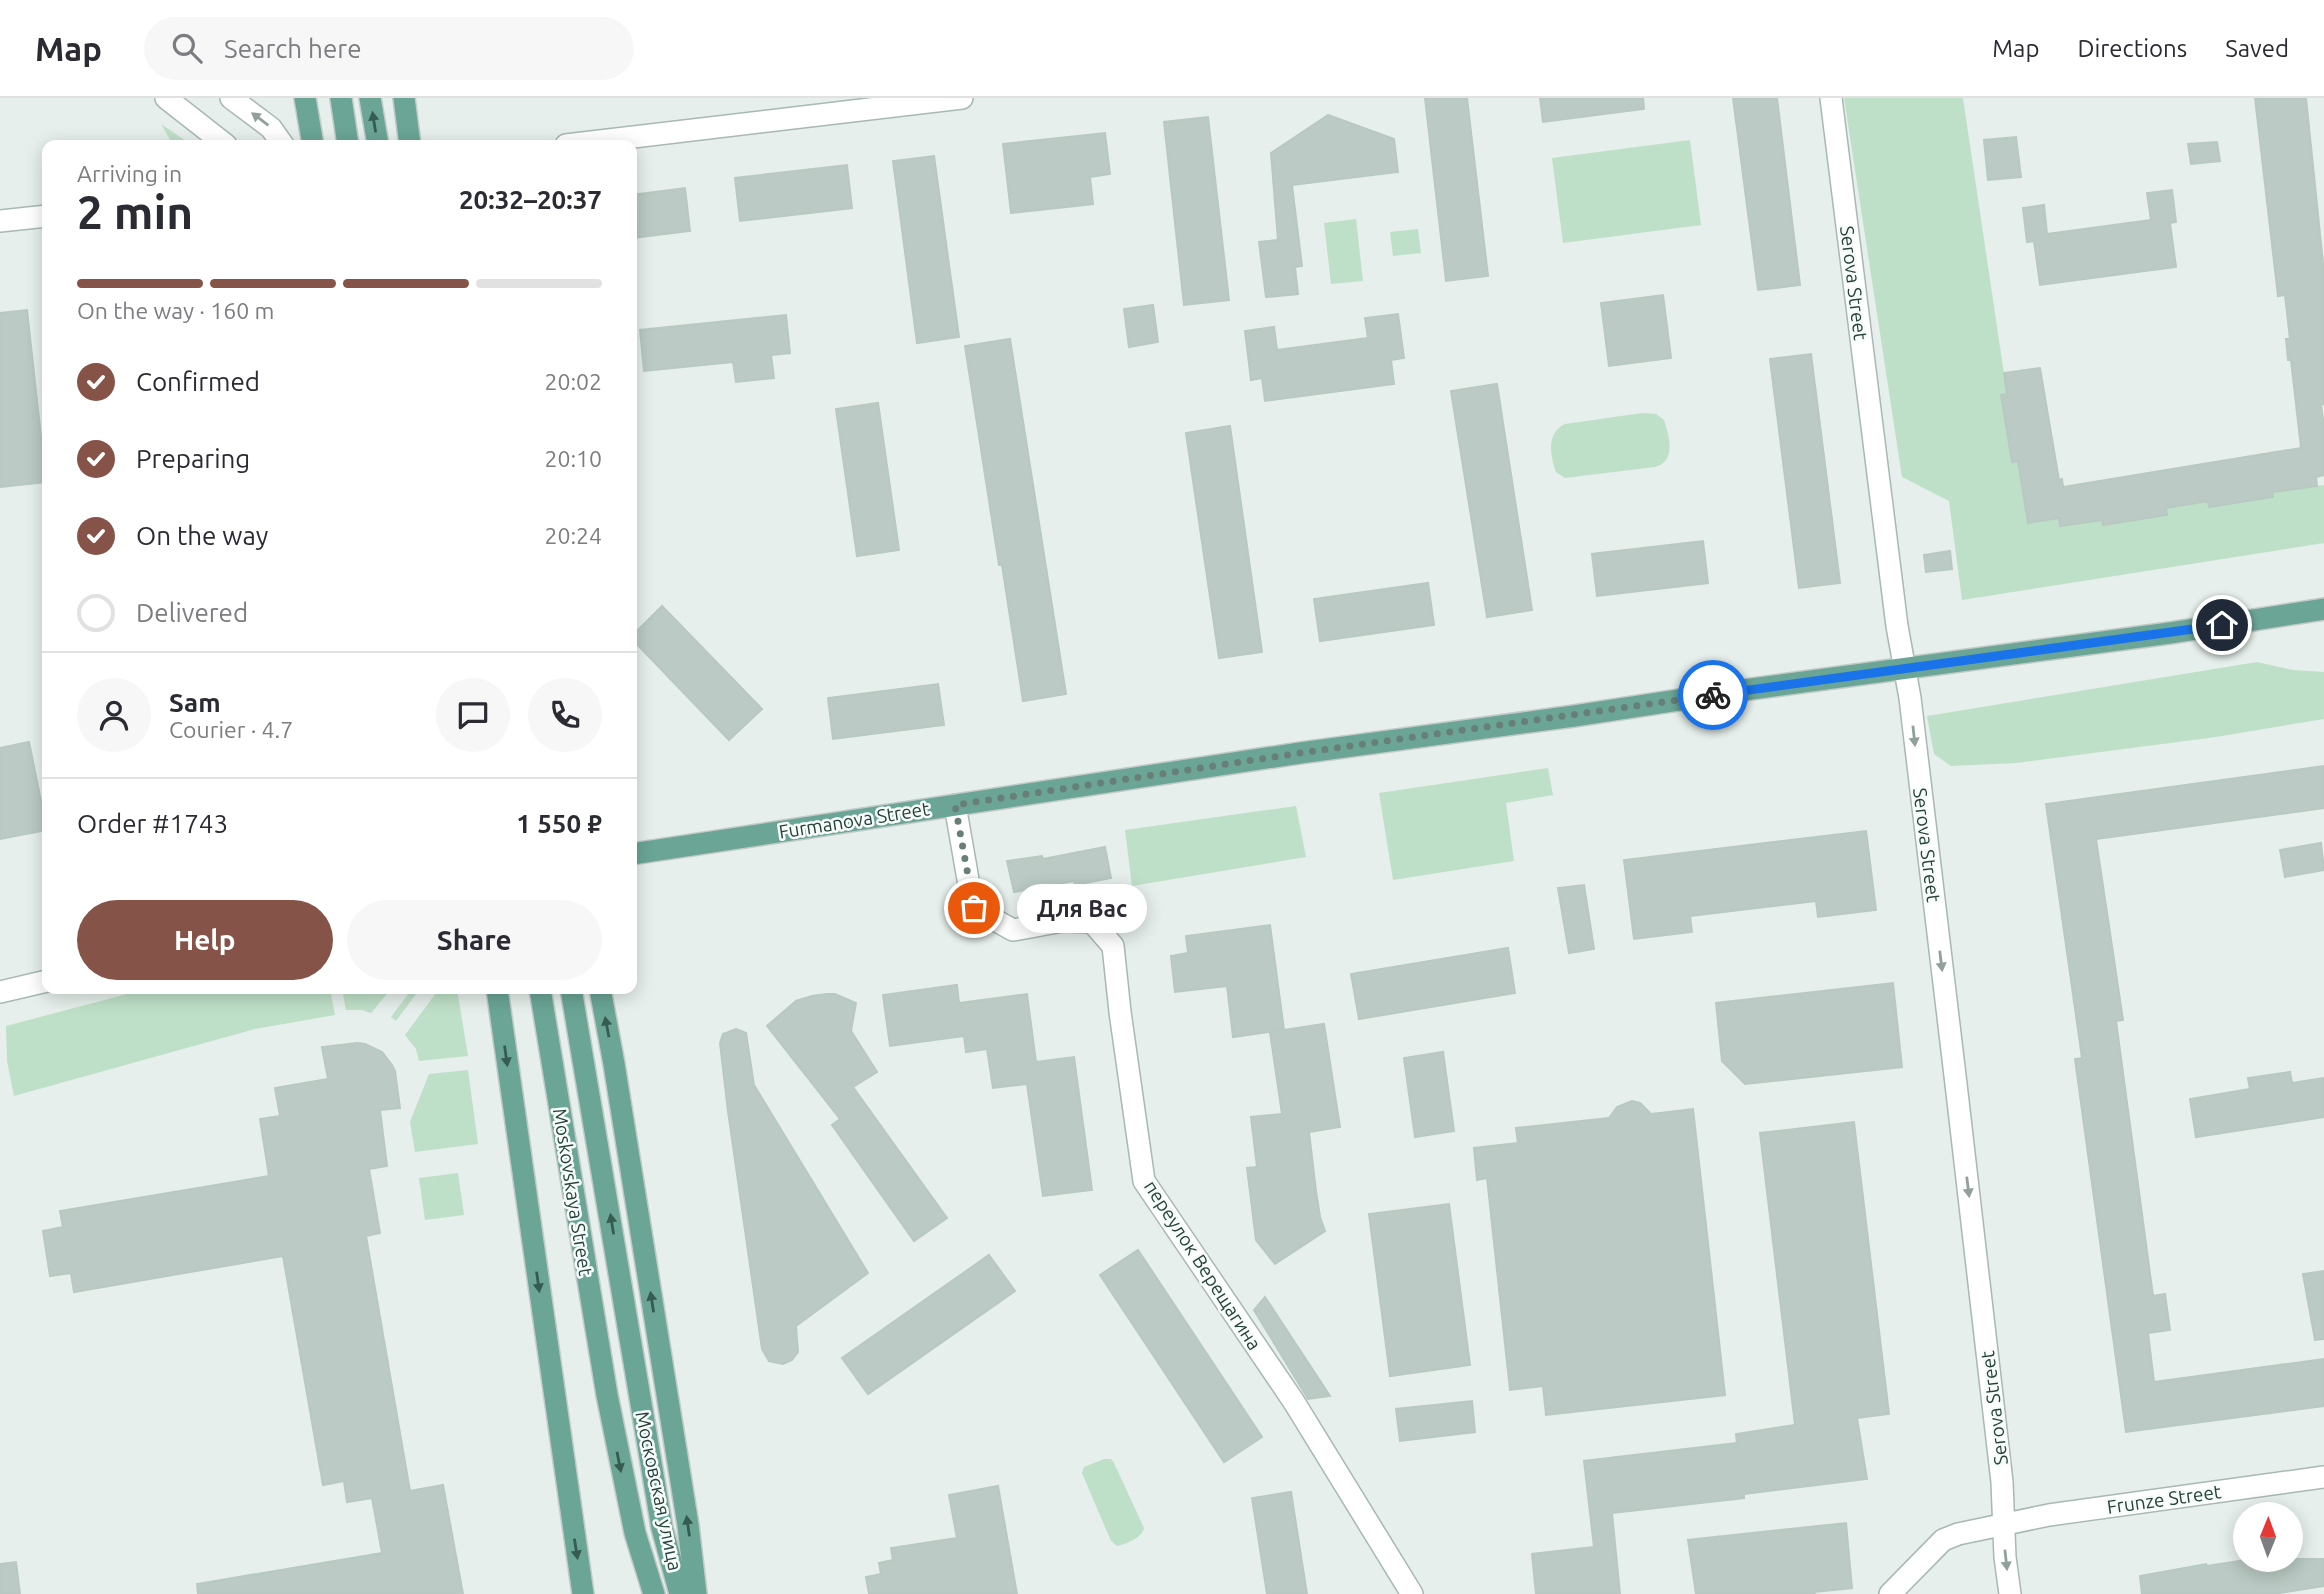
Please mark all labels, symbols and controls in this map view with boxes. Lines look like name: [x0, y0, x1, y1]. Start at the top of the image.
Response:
search box: [144, 17, 634, 80]
icon: search: [168, 29, 206, 67]
text: Map: [35, 30, 102, 67]
text: Search here: [224, 34, 362, 63]
text: Map: [1992, 35, 2039, 62]
text: Directions: [2077, 35, 2187, 62]
text: Saved: [2225, 35, 2289, 62]
one-way arrow: [368, 111, 379, 133]
one-way arrow: [251, 112, 269, 127]
text: Arriving in: [77, 161, 182, 186]
text: 20:32–20:37: [459, 185, 602, 214]
text: 2 min: [77, 186, 193, 238]
street label: Serova Street: [1836, 225, 1872, 342]
text: On the way · 160 m: [77, 298, 274, 323]
icon: check: [77, 363, 115, 401]
text: Confirmed: [136, 367, 260, 396]
text: 20:02: [544, 369, 602, 394]
icon: check: [77, 440, 115, 478]
text: Preparing: [136, 444, 250, 473]
text: 20:10: [544, 446, 602, 471]
icon: check: [77, 517, 115, 555]
text: On the way: [136, 521, 268, 550]
text: 20:24: [544, 523, 602, 548]
pin: [2192, 595, 2252, 655]
text: Delivered: [136, 598, 248, 627]
icon: home: [2203, 606, 2241, 644]
courier: [1678, 660, 1748, 730]
icon: bike: [1694, 676, 1732, 714]
button: person: [77, 678, 151, 752]
button: chat: [436, 678, 510, 752]
button: phone: [528, 678, 602, 752]
text: Sam: [169, 688, 221, 717]
text: Courier · 4.7: [169, 717, 293, 742]
one-way arrow: [1908, 725, 1919, 747]
street label: Serova Street: [1909, 787, 1945, 904]
street label: Furmanova Street: [777, 797, 931, 843]
text: Order #1743: [77, 809, 228, 838]
text: 1 550 ₽: [516, 809, 602, 838]
pin: [944, 878, 1004, 938]
callout: Для Вас: [1016, 884, 1146, 932]
icon: bag: [955, 889, 993, 927]
text: Для Вас: [1037, 896, 1127, 921]
button: Help: [77, 900, 333, 980]
button: Share: [347, 900, 602, 980]
one-way arrow: [1936, 951, 1947, 973]
one-way arrow: [601, 1016, 612, 1038]
one-way arrow: [501, 1045, 512, 1067]
street label: Moskovskaya Street: [549, 1107, 597, 1278]
street label: переулок Верещагина: [1140, 1176, 1266, 1354]
one-way arrow: [1963, 1176, 1974, 1198]
one-way arrow: [606, 1213, 617, 1235]
one-way arrow: [532, 1271, 543, 1293]
one-way arrow: [646, 1290, 657, 1312]
street label: Serova Street: [1976, 1349, 2012, 1466]
street label: Московская улица: [631, 1409, 687, 1573]
one-way arrow: [614, 1451, 625, 1473]
street label: Frunze Street: [2106, 1480, 2223, 1518]
north arrow: [2233, 1502, 2303, 1572]
map controls: [2233, 1502, 2303, 1572]
one-way arrow: [682, 1515, 693, 1537]
one-way arrow: [571, 1538, 582, 1560]
one-way arrow: [2001, 1549, 2012, 1571]

